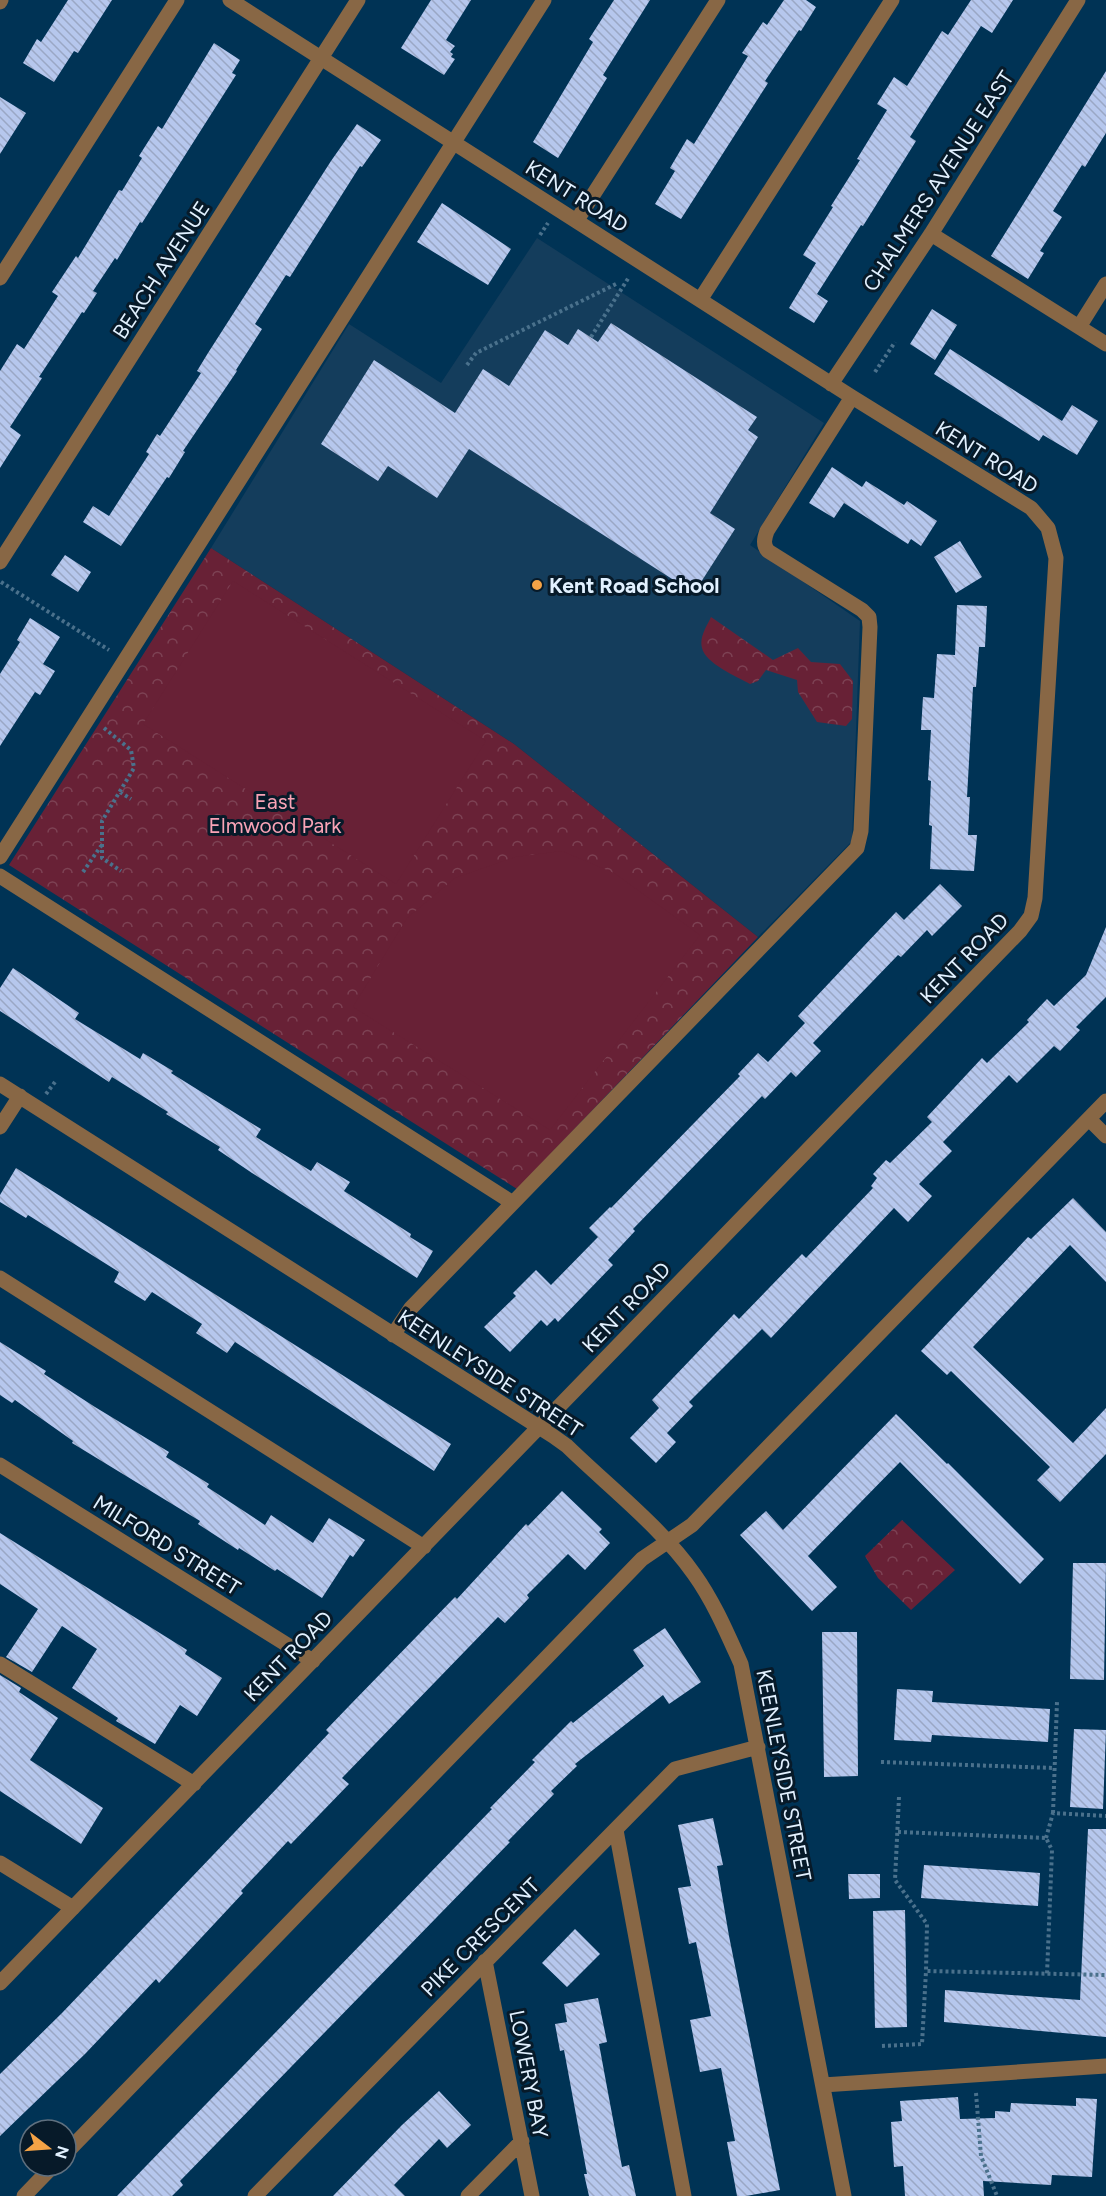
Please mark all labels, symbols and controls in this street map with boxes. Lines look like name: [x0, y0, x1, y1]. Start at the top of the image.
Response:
street label: CHALMERS AVENUE EAST: [857, 66, 1019, 296]
street label: KENT ROAD: [521, 155, 633, 237]
street label: BEACH AVENUE: [107, 197, 215, 343]
street label: KENT ROAD: [931, 416, 1043, 498]
place label: Kent Road School: [549, 573, 720, 598]
marker: Kent Road School: [530, 578, 544, 592]
park label: East Elmwood Park: [209, 789, 342, 838]
street label: KENT ROAD: [915, 907, 1013, 1009]
street label: KENT ROAD: [577, 1256, 675, 1358]
street label: KEENLEYSIDE STREET: [393, 1304, 587, 1442]
street label: MILFORD STREET: [89, 1490, 246, 1601]
street label: KENT ROAD: [239, 1605, 337, 1707]
street label: KEENLEYSIDE STREET: [751, 1667, 817, 1883]
street label: PIKE CRESCENT: [416, 1872, 545, 2001]
street label: LOWERY BAY: [504, 2008, 554, 2140]
north arrow: [18, 2118, 78, 2178]
text: N: [51, 2144, 73, 2161]

